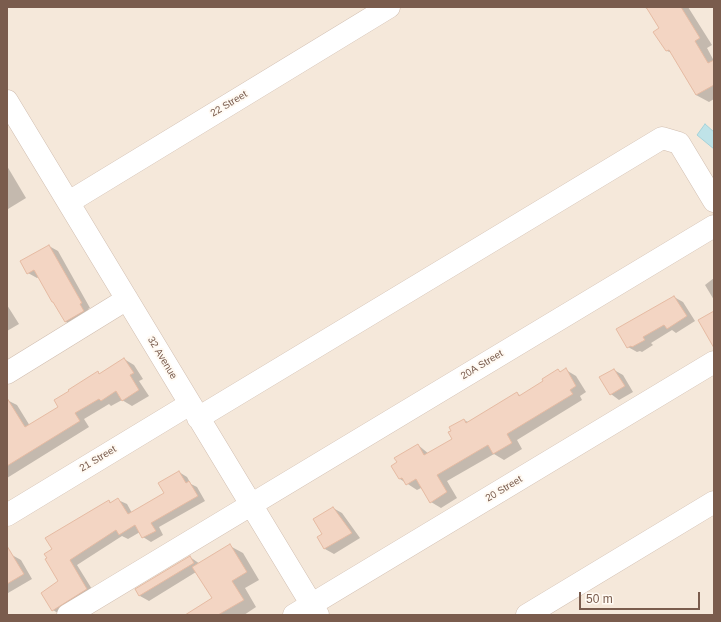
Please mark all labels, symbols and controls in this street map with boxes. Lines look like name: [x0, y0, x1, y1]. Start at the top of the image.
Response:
street label: 22 Street: [209, 88, 249, 120]
street label: 32 Avenue: [145, 334, 179, 382]
street label: 20A Street: [459, 348, 505, 382]
street label: 21 Street: [78, 443, 118, 475]
street label: 20 Street: [484, 473, 524, 505]
scale bar: [581, 584, 702, 610]
text: 50 m: [586, 592, 613, 606]

